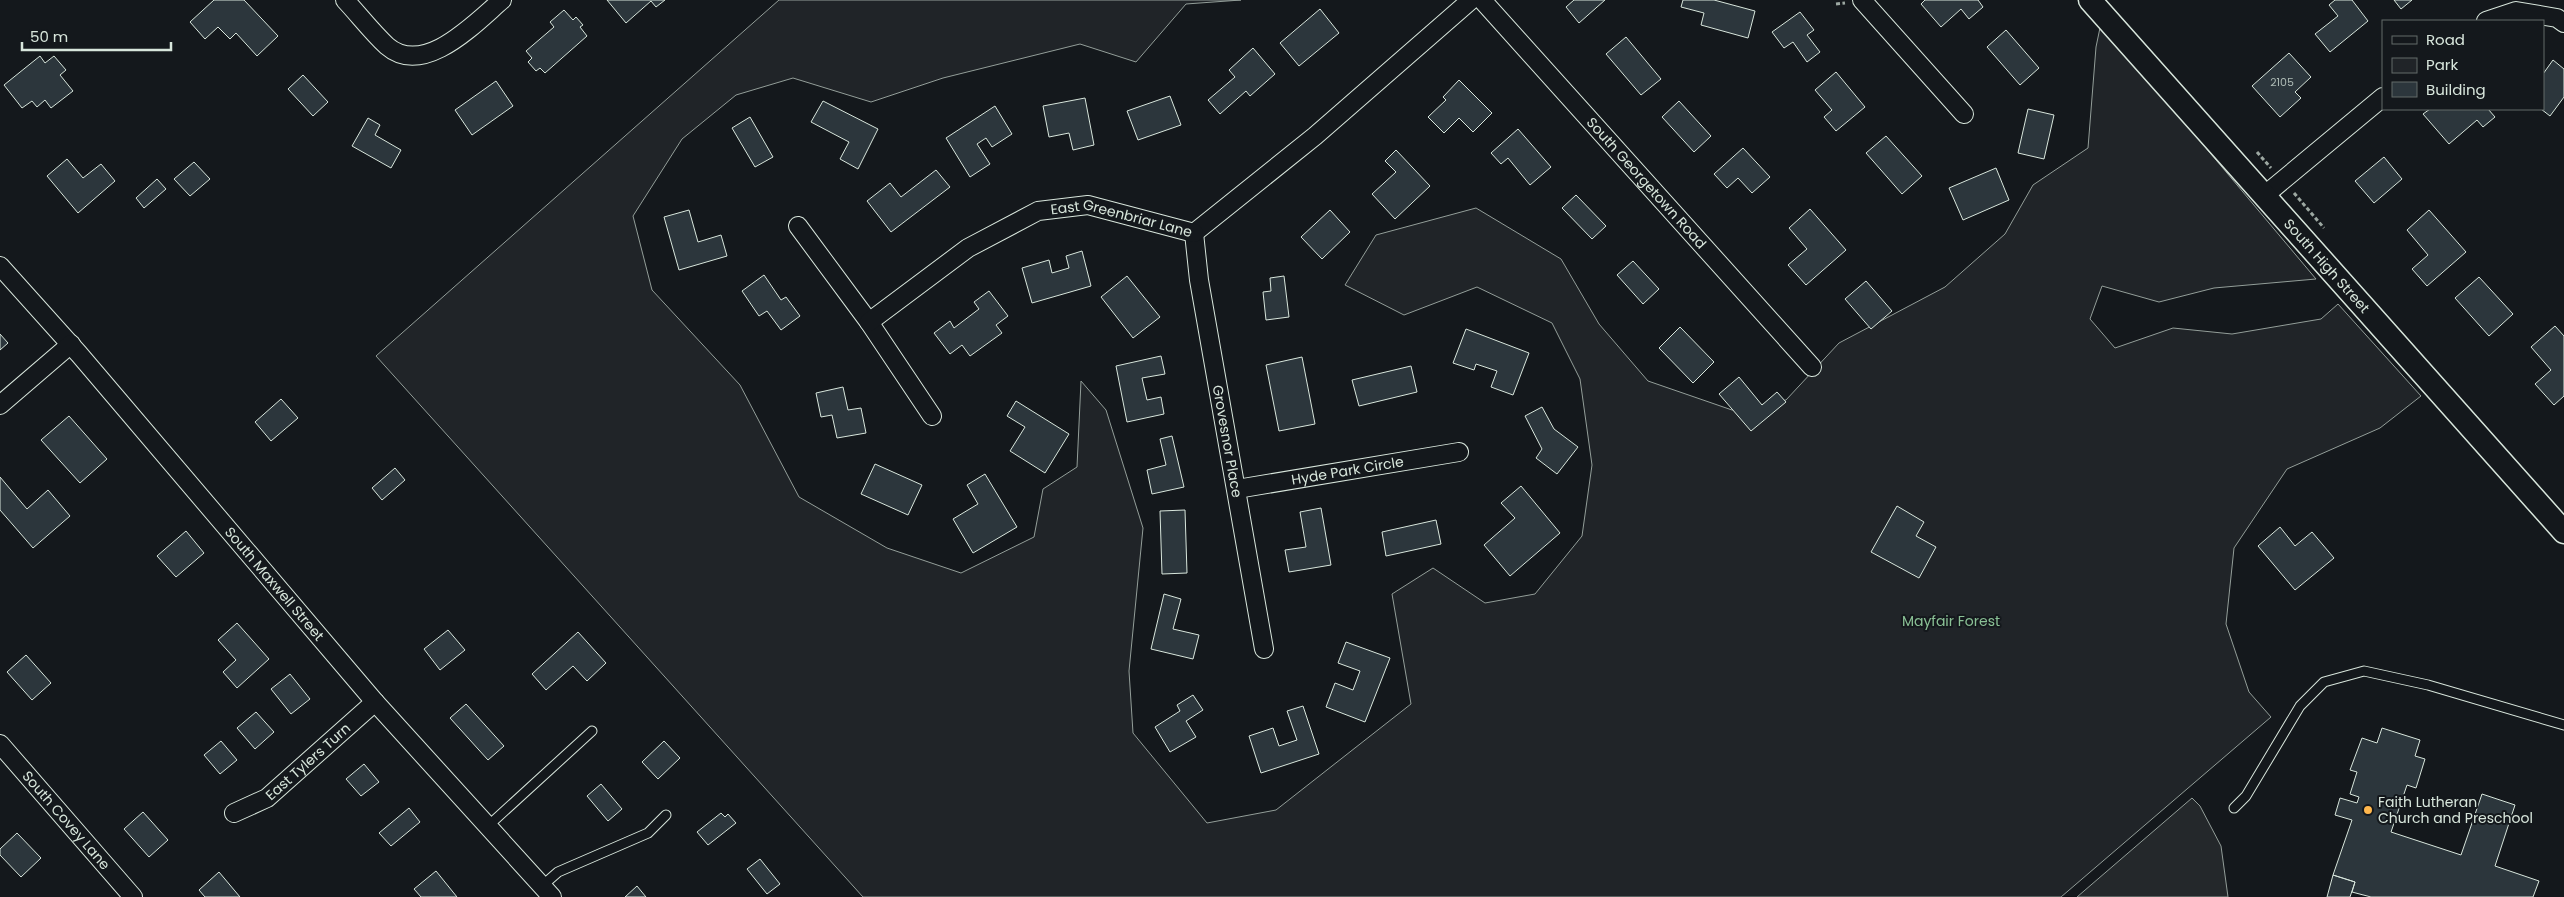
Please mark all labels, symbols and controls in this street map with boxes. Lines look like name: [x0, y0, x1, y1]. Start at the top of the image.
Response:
scale bar: [22, 20, 171, 52]
legend: [2382, 20, 2544, 110]
text: 50 m: [30, 26, 68, 47]
text: Road: [2426, 29, 2465, 50]
text: Park: [2426, 54, 2458, 75]
house number: 2105: [2270, 74, 2294, 90]
text: Building: [2426, 79, 2486, 100]
street label: South Georgetown Road: [1582, 113, 1711, 253]
street label: East Greenbriar Lane: [1049, 194, 1195, 242]
street label: South High Street: [2279, 214, 2374, 317]
street label: Grovesnor Place: [1208, 383, 1247, 499]
street label: Hyde Park Circle: [1290, 451, 1405, 490]
street label: South Maxwell Street: [220, 522, 329, 645]
park label: Mayfair Forest: [1902, 611, 2000, 631]
street label: East Tylers Turn: [261, 718, 355, 805]
street label: South Covey Lane: [18, 766, 115, 874]
place label: Faith Lutheran Church and Preschool: [2378, 792, 2533, 828]
marker: Faith Lutheran Church and Preschool: [2362, 804, 2374, 816]

